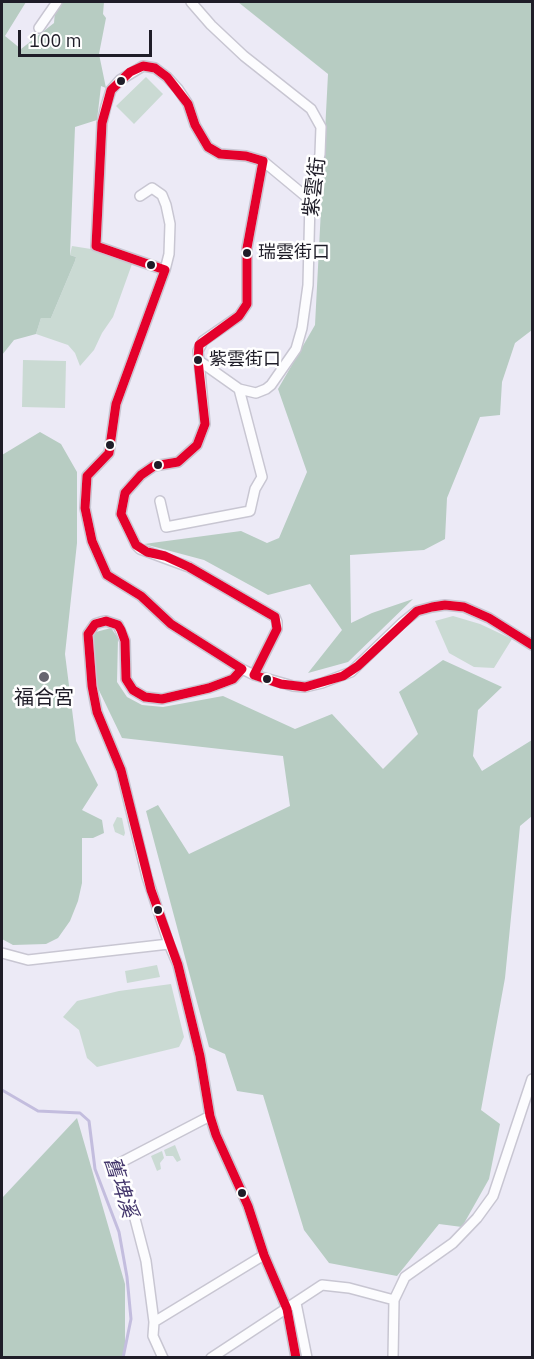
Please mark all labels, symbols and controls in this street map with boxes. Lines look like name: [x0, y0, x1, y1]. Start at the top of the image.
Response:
scale bar: [21, 18, 154, 56]
text: 100 m: [29, 29, 81, 52]
unlabelled marker: [115, 75, 127, 87]
street label: 紫雲街: [299, 156, 331, 218]
place label: 瑞雲街口: [258, 242, 330, 264]
marker: 瑞雲街口: [241, 247, 253, 259]
unlabelled marker: [145, 259, 157, 271]
place label: 紫雲街口: [209, 349, 281, 371]
marker: 紫雲街口: [192, 354, 204, 366]
unlabelled marker: [104, 439, 116, 451]
unlabelled marker: [152, 459, 164, 471]
marker: 福合宮: [37, 670, 51, 684]
unlabelled marker: [261, 673, 273, 685]
place label: 福合宮: [14, 686, 74, 710]
unlabelled marker: [152, 904, 164, 916]
water label: 舊埤溪: [98, 1153, 142, 1221]
unlabelled marker: [236, 1187, 248, 1199]

